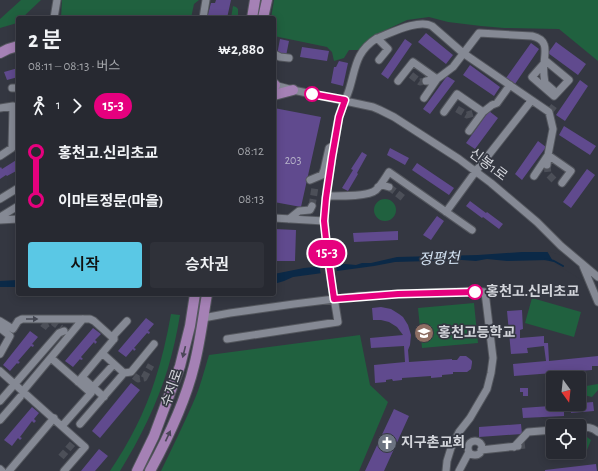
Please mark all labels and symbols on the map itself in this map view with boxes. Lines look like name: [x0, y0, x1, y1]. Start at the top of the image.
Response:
unlabelled marker: [304, 86, 320, 102]
street label: 신봉1로: [466, 146, 510, 184]
house number: 203: [285, 154, 301, 166]
line badge: 15-3: [299, 240, 355, 266]
water label: 정평천: [418, 250, 462, 267]
place label: 홍천고.신리초교: [486, 283, 579, 299]
marker: 홍천고.신리초교: [467, 284, 483, 300]
one-way arrow: [26, 316, 39, 322]
school or university icon: 홍천고등학교: [413, 322, 435, 344]
place label: 홍천고등학교: [438, 324, 515, 340]
one-way arrow: [180, 346, 186, 358]
street label: 수지로: [158, 367, 185, 409]
north arrow: [546, 371, 586, 411]
one-way arrow: [165, 431, 171, 442]
church icon: 지구촌교회: [376, 432, 398, 454]
place label: 지구촌교회: [401, 435, 465, 450]

